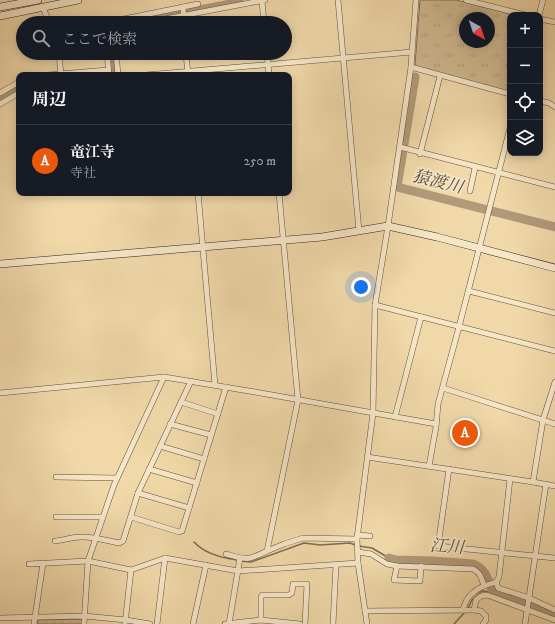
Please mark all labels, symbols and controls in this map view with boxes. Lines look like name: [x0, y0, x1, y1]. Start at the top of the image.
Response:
north arrow: [459, 12, 495, 48]
map controls: [507, 12, 543, 156]
button: +: [507, 12, 543, 48]
search box: [16, 16, 292, 60]
icon: search: [30, 27, 52, 49]
text: ここで検索: [62, 30, 137, 49]
button: −: [507, 48, 543, 84]
button: locate: [507, 84, 543, 120]
text: 周辺: [32, 89, 66, 111]
button: layers: [507, 120, 543, 156]
text: 竜江寺: [70, 143, 115, 162]
text: A: [41, 153, 49, 169]
text: 250 m: [244, 153, 276, 169]
text: 寺社: [70, 165, 96, 181]
water label: 猿渡川: [410, 165, 467, 199]
your location: [351, 277, 371, 297]
pin: A: [452, 418, 478, 448]
water label: 江川: [429, 535, 467, 559]

